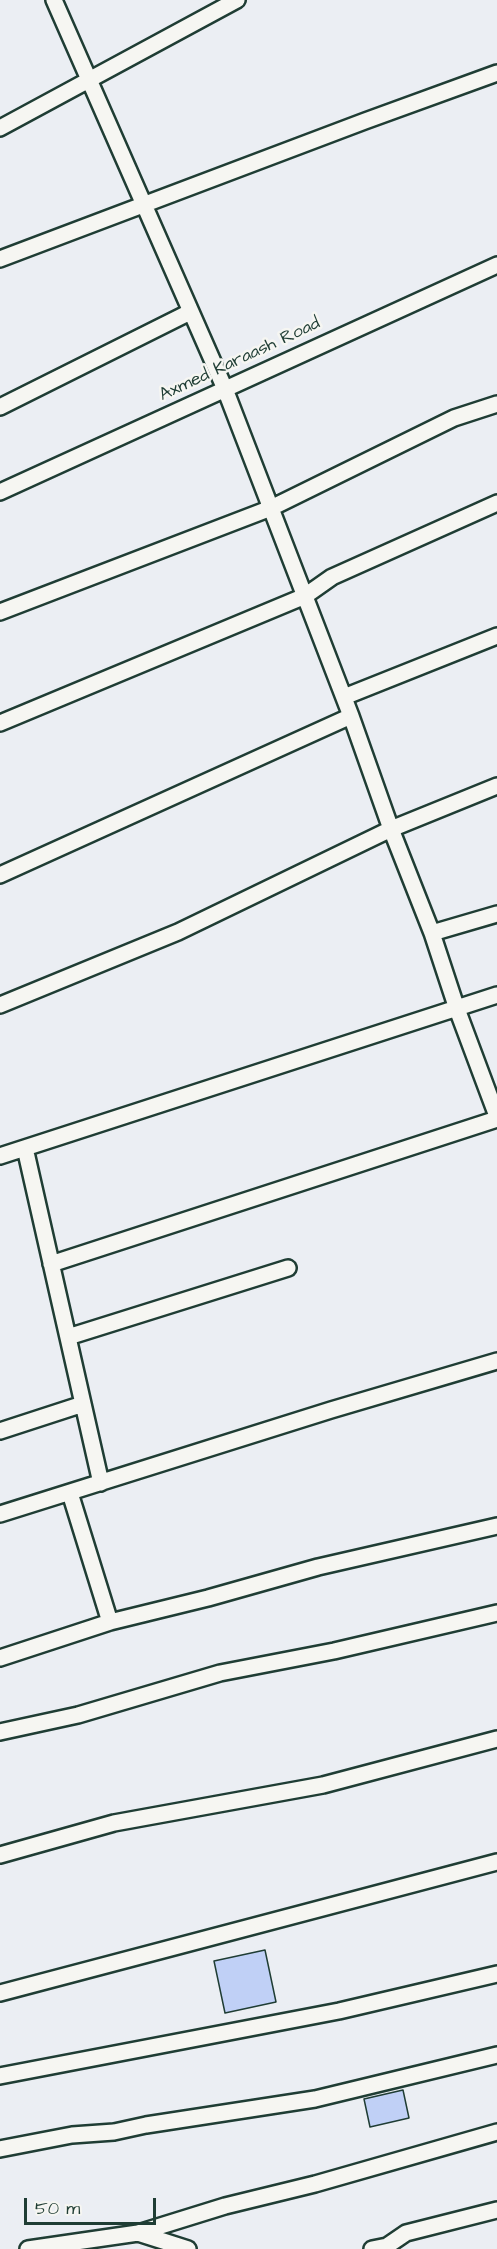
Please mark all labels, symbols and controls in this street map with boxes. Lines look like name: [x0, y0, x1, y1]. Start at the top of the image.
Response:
street label: Axmed Karaash Road: [156, 313, 324, 407]
scale bar: [27, 2186, 159, 2224]
text: 50 m: [35, 2196, 80, 2221]

